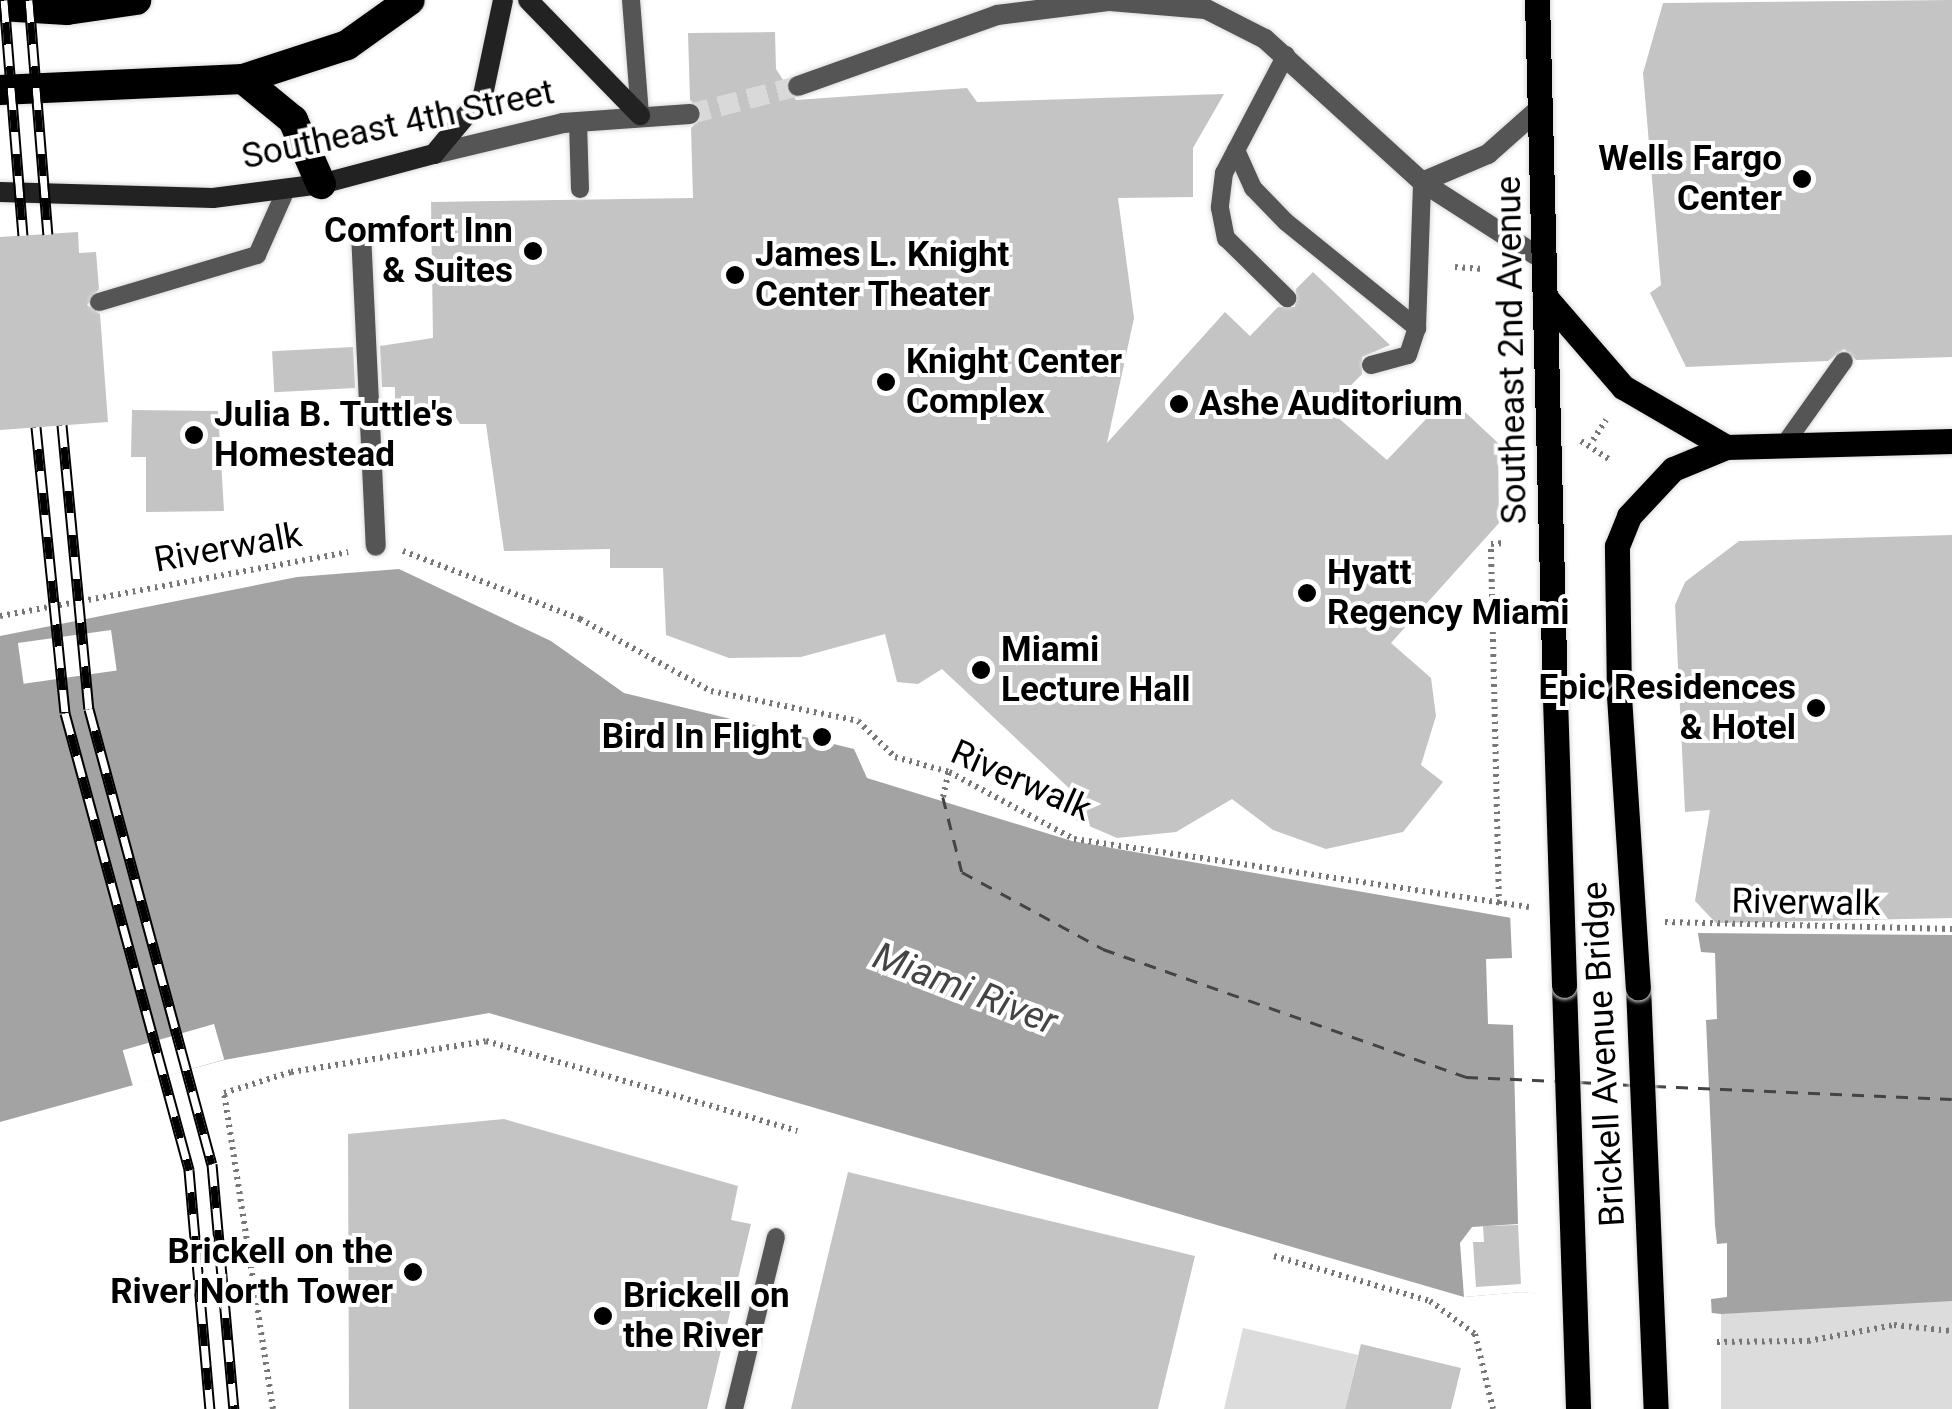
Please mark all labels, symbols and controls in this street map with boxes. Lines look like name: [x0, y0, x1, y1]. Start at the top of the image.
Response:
street label: Southeast 4th Street: [238, 71, 558, 179]
place label: Wells Fargo Center: [1598, 138, 1782, 220]
marker: Wells Fargo Center: [1791, 168, 1813, 190]
street label: Southeast 2nd Avenue: [1488, 175, 1536, 525]
place label: Comfort Inn & Suites: [324, 210, 513, 292]
place label: James L. Knight Center Theater: [755, 234, 1009, 316]
marker: Comfort Inn & Suites: [522, 240, 544, 262]
marker: James L. Knight Center Theater: [724, 264, 746, 286]
place label: Knight Center Complex: [906, 341, 1122, 423]
marker: Knight Center Complex: [875, 371, 897, 393]
place label: Ashe Auditorium: [1199, 383, 1463, 425]
marker: Ashe Auditorium: [1168, 393, 1190, 415]
place label: Julia B. Tuttle's Homestead: [214, 394, 454, 476]
marker: Julia B. Tuttle's Homestead: [183, 424, 205, 446]
street label: Riverwalk: [151, 514, 305, 582]
place label: Hyatt Regency Miami: [1327, 552, 1570, 634]
marker: Hyatt Regency Miami: [1296, 582, 1318, 604]
place label: Miami Lecture Hall: [1001, 629, 1191, 711]
marker: Miami Lecture Hall: [970, 659, 992, 681]
place label: Epic Residences & Hotel: [1539, 667, 1796, 749]
marker: Epic Residences & Hotel: [1805, 697, 1827, 719]
place label: Bird In Flight: [602, 716, 802, 758]
marker: Bird In Flight: [811, 726, 833, 748]
street label: Riverwalk: [944, 731, 1098, 831]
street label: Brickell Avenue Bridge: [1574, 880, 1634, 1228]
street label: Riverwalk: [1731, 881, 1881, 925]
water label: Miami River: [867, 933, 1063, 1045]
place label: Brickell on the River North Tower: [109, 1231, 393, 1313]
marker: Brickell on the River North Tower: [402, 1261, 424, 1283]
place label: Brickell on the River: [623, 1275, 790, 1357]
marker: Brickell on the River: [592, 1305, 614, 1327]

